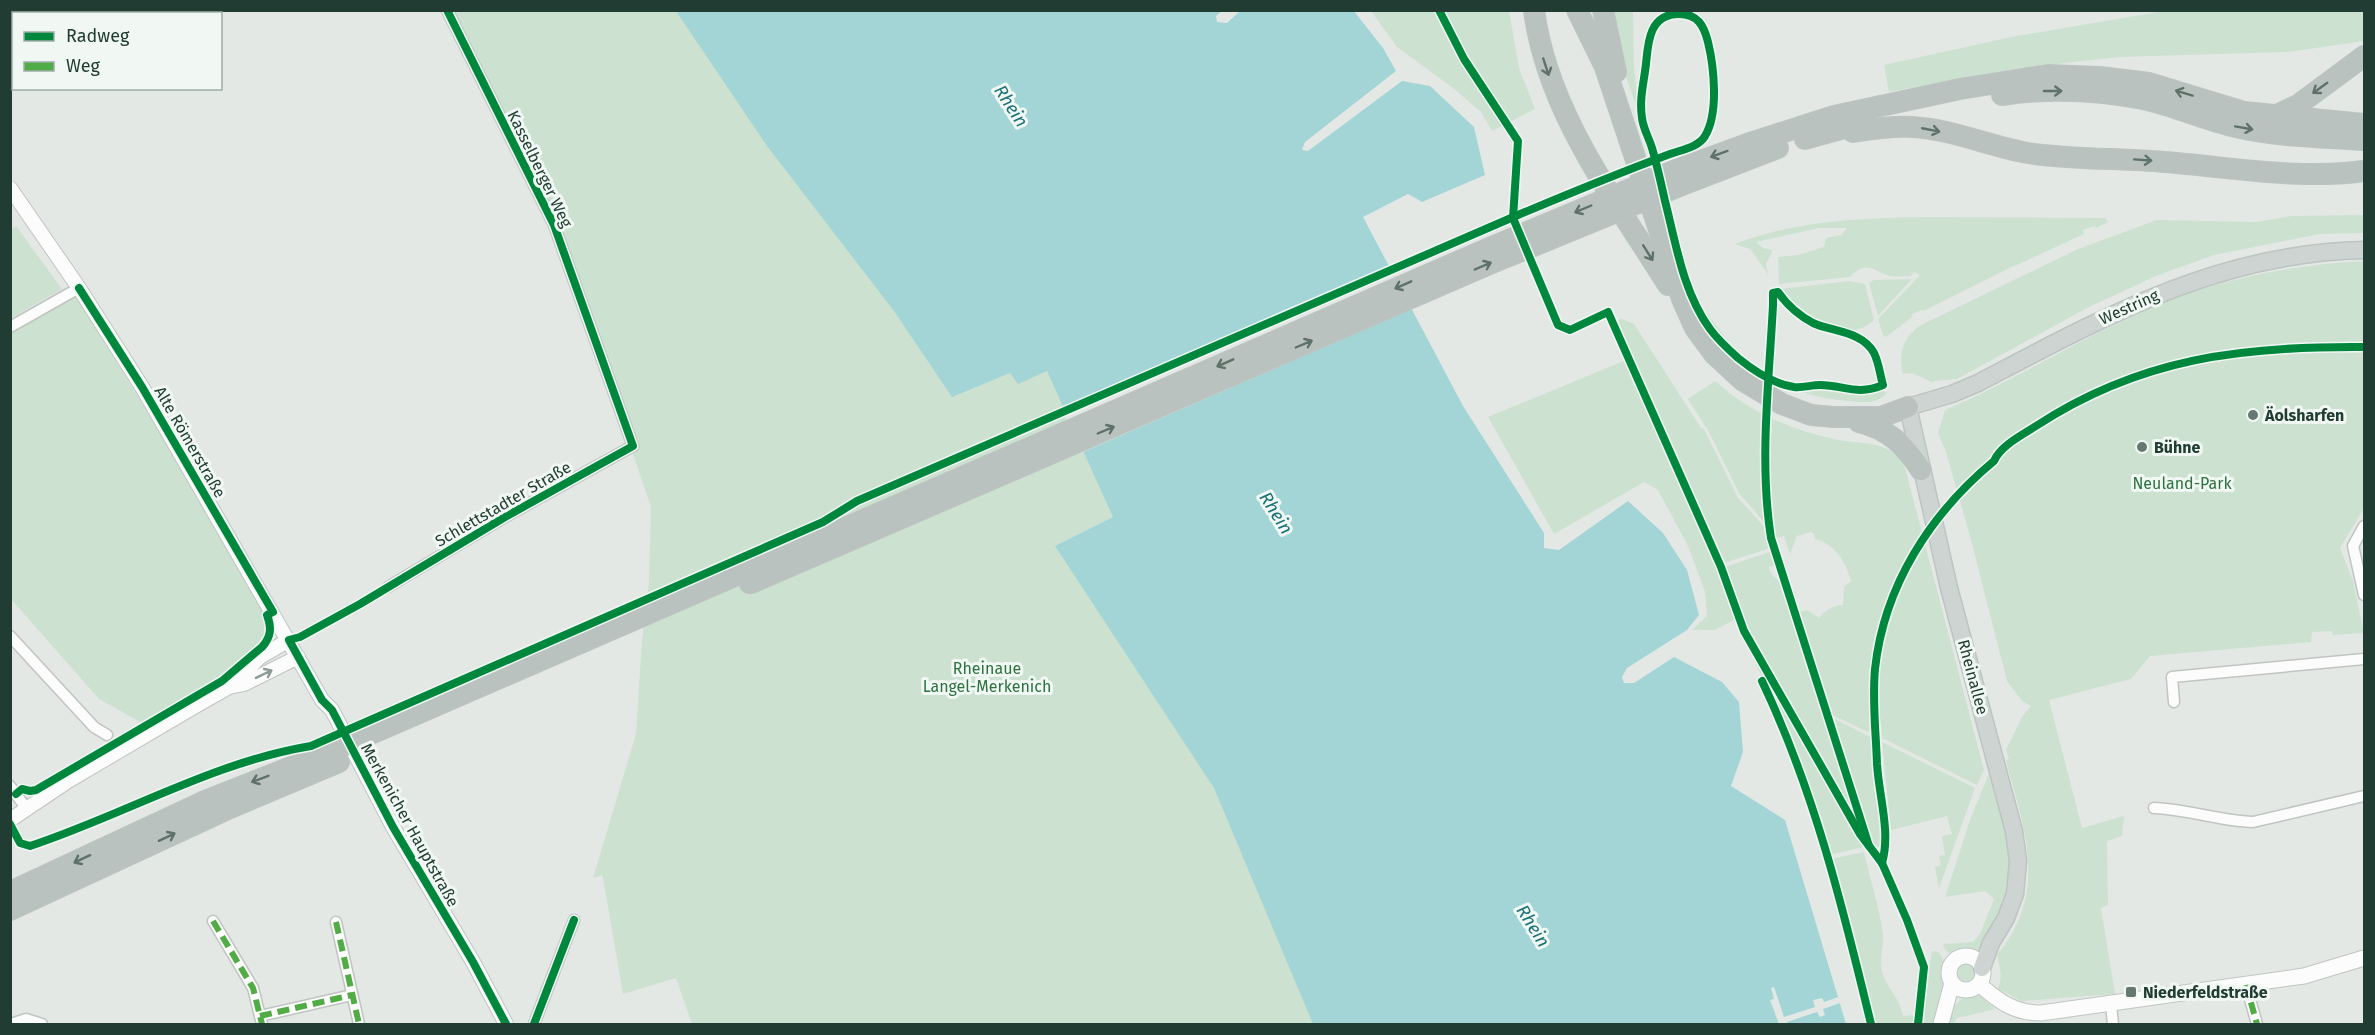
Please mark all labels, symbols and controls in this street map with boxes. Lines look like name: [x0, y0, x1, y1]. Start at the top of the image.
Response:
legend: [12, 12, 222, 90]
text: Radweg: [66, 25, 130, 47]
text: Weg: [66, 55, 100, 77]
one-way arrow: [1541, 58, 1552, 77]
water label: Rhein: [989, 81, 1033, 131]
one-way arrow: [2313, 82, 2329, 95]
one-way arrow: [2043, 85, 2063, 97]
one-way arrow: [2175, 87, 2194, 98]
street label: Kasselberger Weg: [504, 108, 577, 231]
one-way arrow: [2233, 123, 2253, 134]
one-way arrow: [1921, 125, 1941, 136]
one-way arrow: [1710, 149, 1729, 160]
one-way arrow: [2133, 155, 2153, 166]
one-way arrow: [1574, 204, 1593, 215]
one-way arrow: [1642, 244, 1654, 261]
one-way arrow: [1474, 260, 1492, 272]
one-way arrow: [1395, 280, 1413, 291]
street label: Westring: [2096, 285, 2162, 329]
one-way arrow: [1295, 338, 1313, 349]
one-way arrow: [1216, 357, 1234, 369]
street label: Alte Römerstraße: [150, 383, 230, 501]
place label: Äolsharfen: [2264, 406, 2344, 425]
marker: Äolsharfen: [2246, 408, 2260, 422]
one-way arrow: [1096, 424, 1115, 435]
place label: Bühne: [2154, 438, 2200, 457]
marker: Bühne: [2135, 440, 2149, 454]
street label: Schlettstadter Straße: [432, 457, 574, 551]
park label: Neuland-Park: [2132, 474, 2232, 493]
water label: Rhein: [1254, 488, 1298, 538]
street label: Rheinallee: [1954, 637, 1992, 717]
park label: Rheinaue Langel-Merkenich: [923, 659, 1051, 696]
one-way arrow: [255, 668, 273, 679]
street label: Merkenicher Hauptstraße: [357, 740, 463, 910]
one-way arrow: [251, 774, 270, 785]
one-way arrow: [158, 830, 176, 842]
one-way arrow: [74, 853, 92, 865]
water label: Rhein: [1511, 901, 1555, 951]
place label: Niederfeldstraße: [2143, 983, 2268, 1002]
marker: Niederfeldstraße: [2124, 985, 2138, 999]

